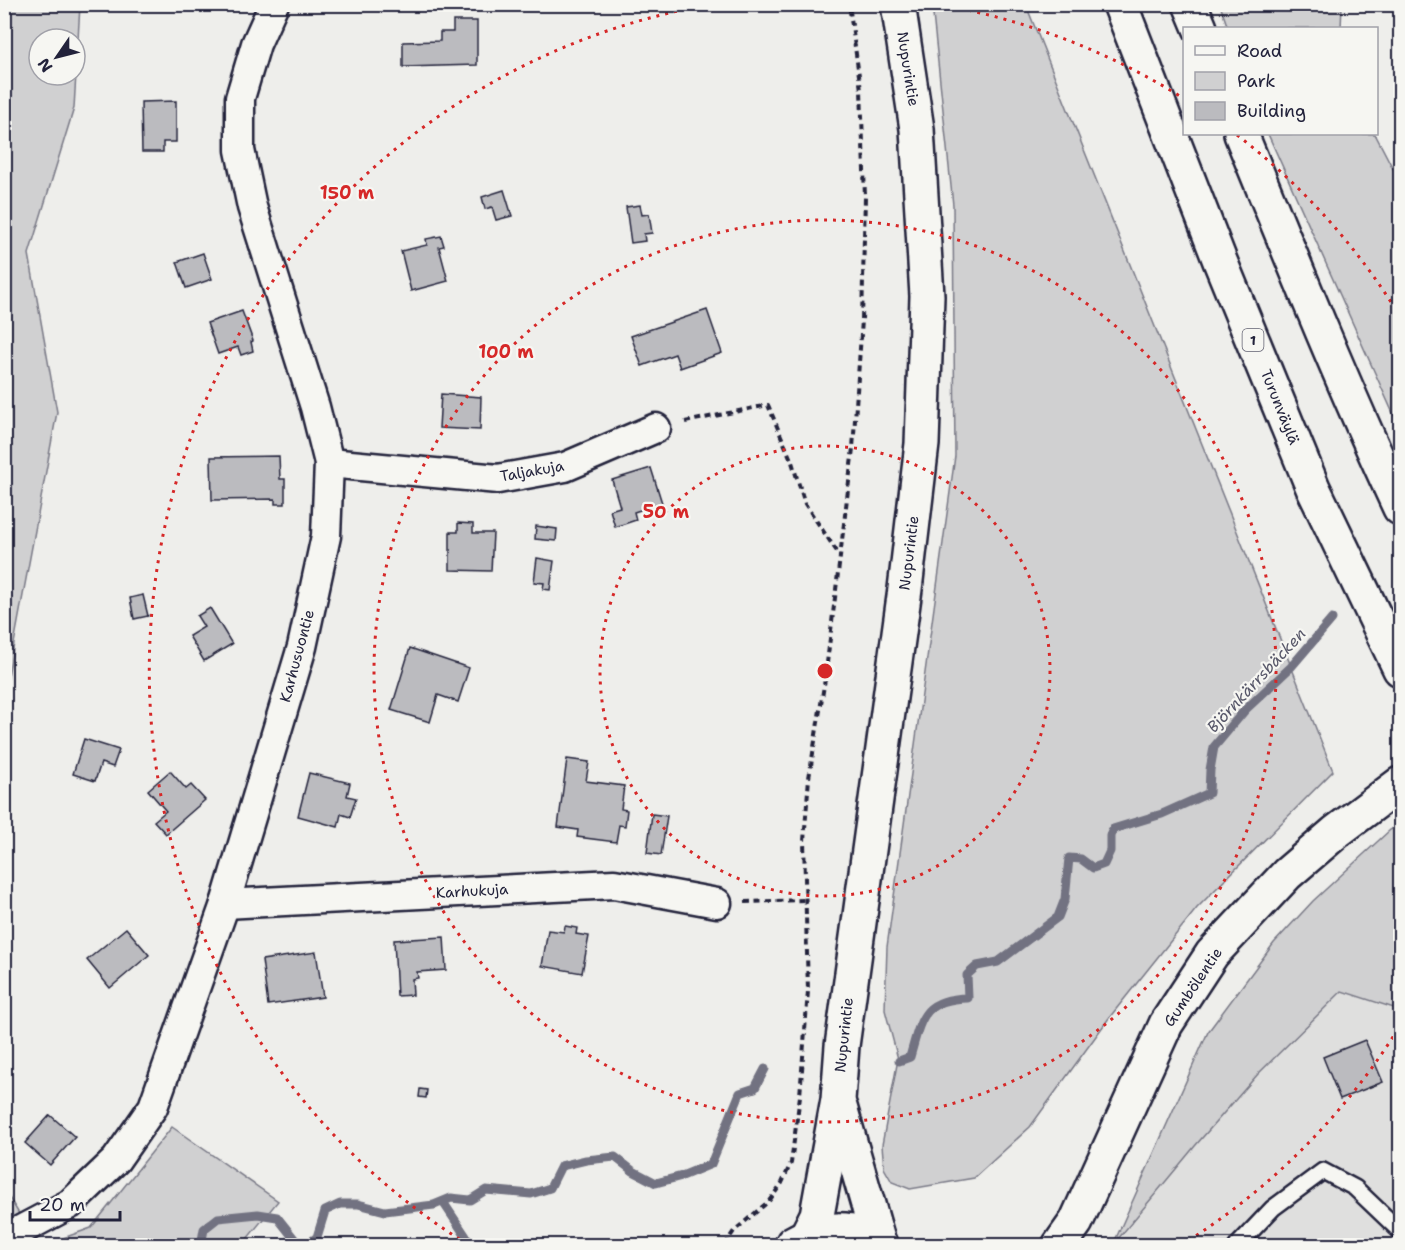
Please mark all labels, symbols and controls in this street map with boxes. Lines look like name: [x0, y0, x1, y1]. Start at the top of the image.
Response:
north arrow: [27, 27, 87, 87]
legend: [1183, 27, 1378, 135]
street label: Nupurintie: [892, 30, 924, 108]
text: Road: [1237, 39, 1282, 63]
text: N: [33, 54, 57, 77]
text: Park: [1237, 69, 1276, 93]
text: Building: [1237, 99, 1306, 123]
text: 150 m: [320, 181, 375, 205]
road number: 1: [1242, 329, 1264, 351]
text: 100 m: [478, 340, 534, 364]
street label: Turunväylä: [1256, 366, 1304, 448]
street label: Taljakuja: [499, 455, 566, 486]
text: 50 m: [643, 500, 690, 524]
street label: Nupurintie: [894, 514, 924, 592]
street label: Karhusuontie: [275, 607, 319, 705]
water label: Björnkärrsbäcken: [1202, 623, 1310, 737]
centre of rings: [815, 661, 835, 681]
street label: Karhukuja: [435, 879, 510, 903]
street label: Gumbölentie: [1159, 944, 1227, 1030]
street label: Nupurintie: [830, 996, 858, 1074]
scale bar: [30, 1184, 120, 1222]
text: 20 m: [39, 1193, 85, 1217]

